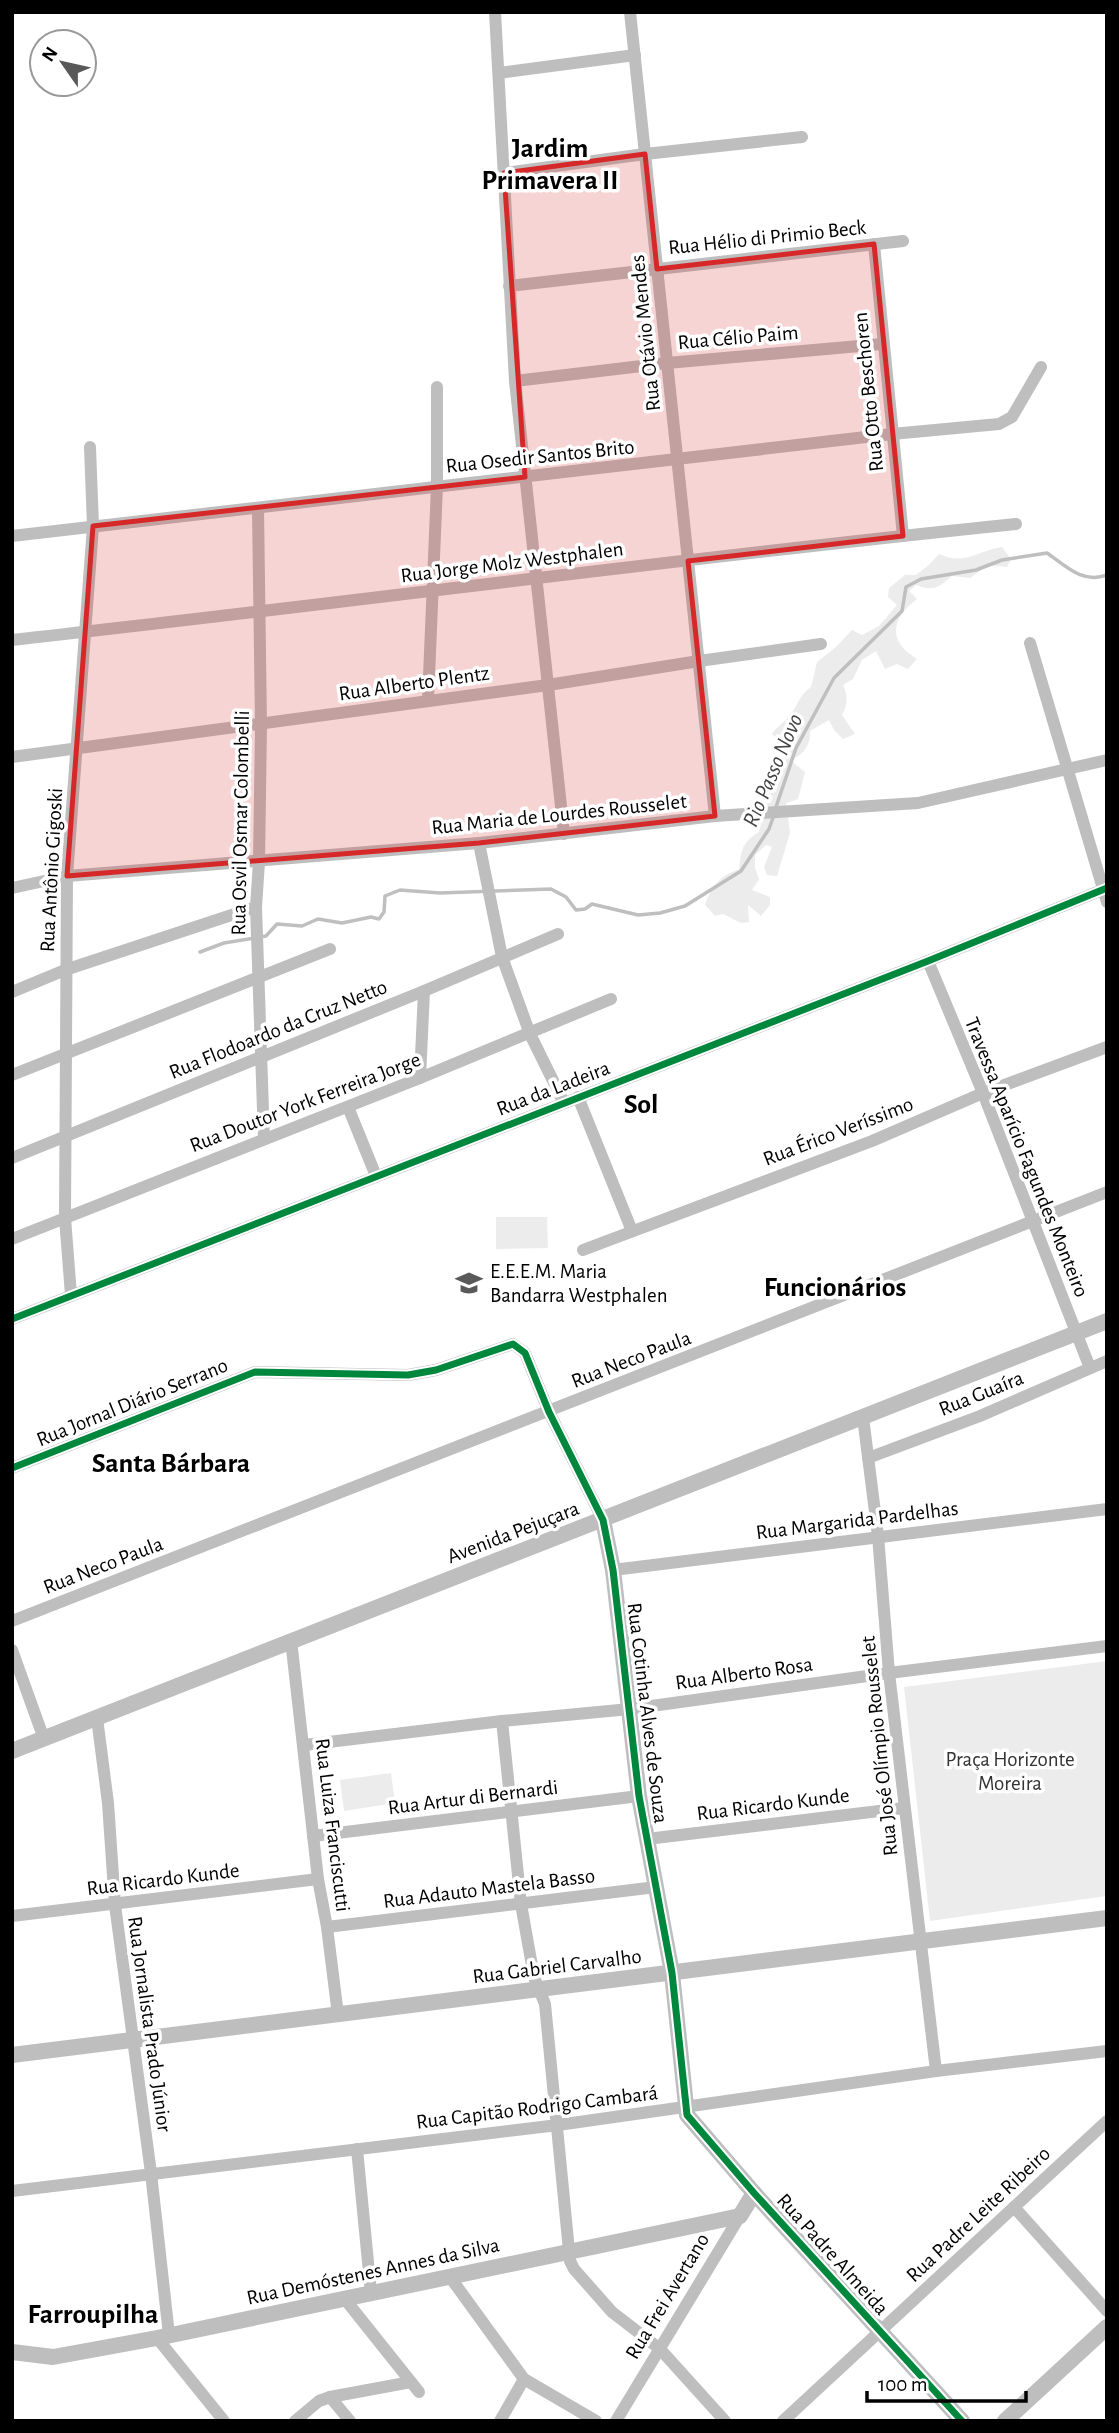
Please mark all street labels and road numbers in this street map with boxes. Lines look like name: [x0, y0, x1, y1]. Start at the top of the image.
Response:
street label: Rua Hélio di Primio Beck: [667, 217, 867, 258]
street label: Rua Otávio Mendes: [627, 254, 664, 412]
street label: Rua Otto Beschoren: [850, 311, 887, 473]
street label: Rua Célio Paim: [677, 322, 799, 353]
street label: Rua Osedir Santos Brito: [445, 436, 635, 477]
street label: Rua Jorge Molz Westphalen: [400, 538, 625, 587]
street label: Rua Alberto Plentz: [337, 663, 491, 704]
street label: Rua Osvil Osmar Colombelli: [228, 710, 253, 936]
street label: Rua Antônio Gigoski: [37, 787, 66, 953]
street label: Rua Maria de Lourdes Rousselet: [430, 791, 688, 838]
street label: Rua Flodoardo da Cruz Netto: [166, 976, 390, 1083]
street label: Travessa Aparício Fagundes Monteiro: [961, 1014, 1092, 1300]
street label: Rua Doutor York Ferreira Jorge: [187, 1049, 423, 1156]
street label: Rua da Ladeira: [494, 1057, 613, 1120]
street label: Rua Érico Veríssimo: [760, 1091, 916, 1170]
street label: Rua Neco Paula: [568, 1327, 694, 1392]
street label: Rua Jornal Diário Serrano: [34, 1354, 231, 1450]
street label: Rua Guaíra: [936, 1367, 1027, 1420]
street label: Avenida Pejuçara: [444, 1498, 582, 1567]
street label: Rua Margarida Pardelhas: [755, 1498, 960, 1543]
street label: Rua Neco Paula: [40, 1533, 166, 1598]
street label: Rua Cotinha Alves de Souza: [624, 1601, 672, 1825]
street label: Rua José Olímpio Rousselet: [857, 1635, 901, 1857]
street label: Rua Alberto Rosa: [674, 1653, 814, 1694]
street label: Rua Luiza Franciscutti: [311, 1737, 354, 1913]
street label: Rua Artur di Bernardi: [387, 1777, 559, 1818]
street label: Rua Ricardo Kunde: [696, 1785, 851, 1824]
street label: Rua Ricardo Kunde: [86, 1860, 241, 1899]
street label: Rua Adauto Mastela Basso: [382, 1865, 596, 1912]
street label: Rua Jornalista Prado Júnior: [124, 1915, 175, 2134]
street label: Rua Gabriel Carvalho: [471, 1946, 643, 1987]
street label: Rua Capitão Rodrigo Cambará: [415, 2082, 659, 2133]
street label: Rua Padre Leite Ribeiro: [902, 2143, 1054, 2286]
street label: Rua Padre Almeida: [773, 2190, 893, 2319]
street label: Rua Frei Avertano: [622, 2230, 713, 2363]
street label: Rua Demóstenes Annes da Silva: [245, 2234, 502, 2309]

